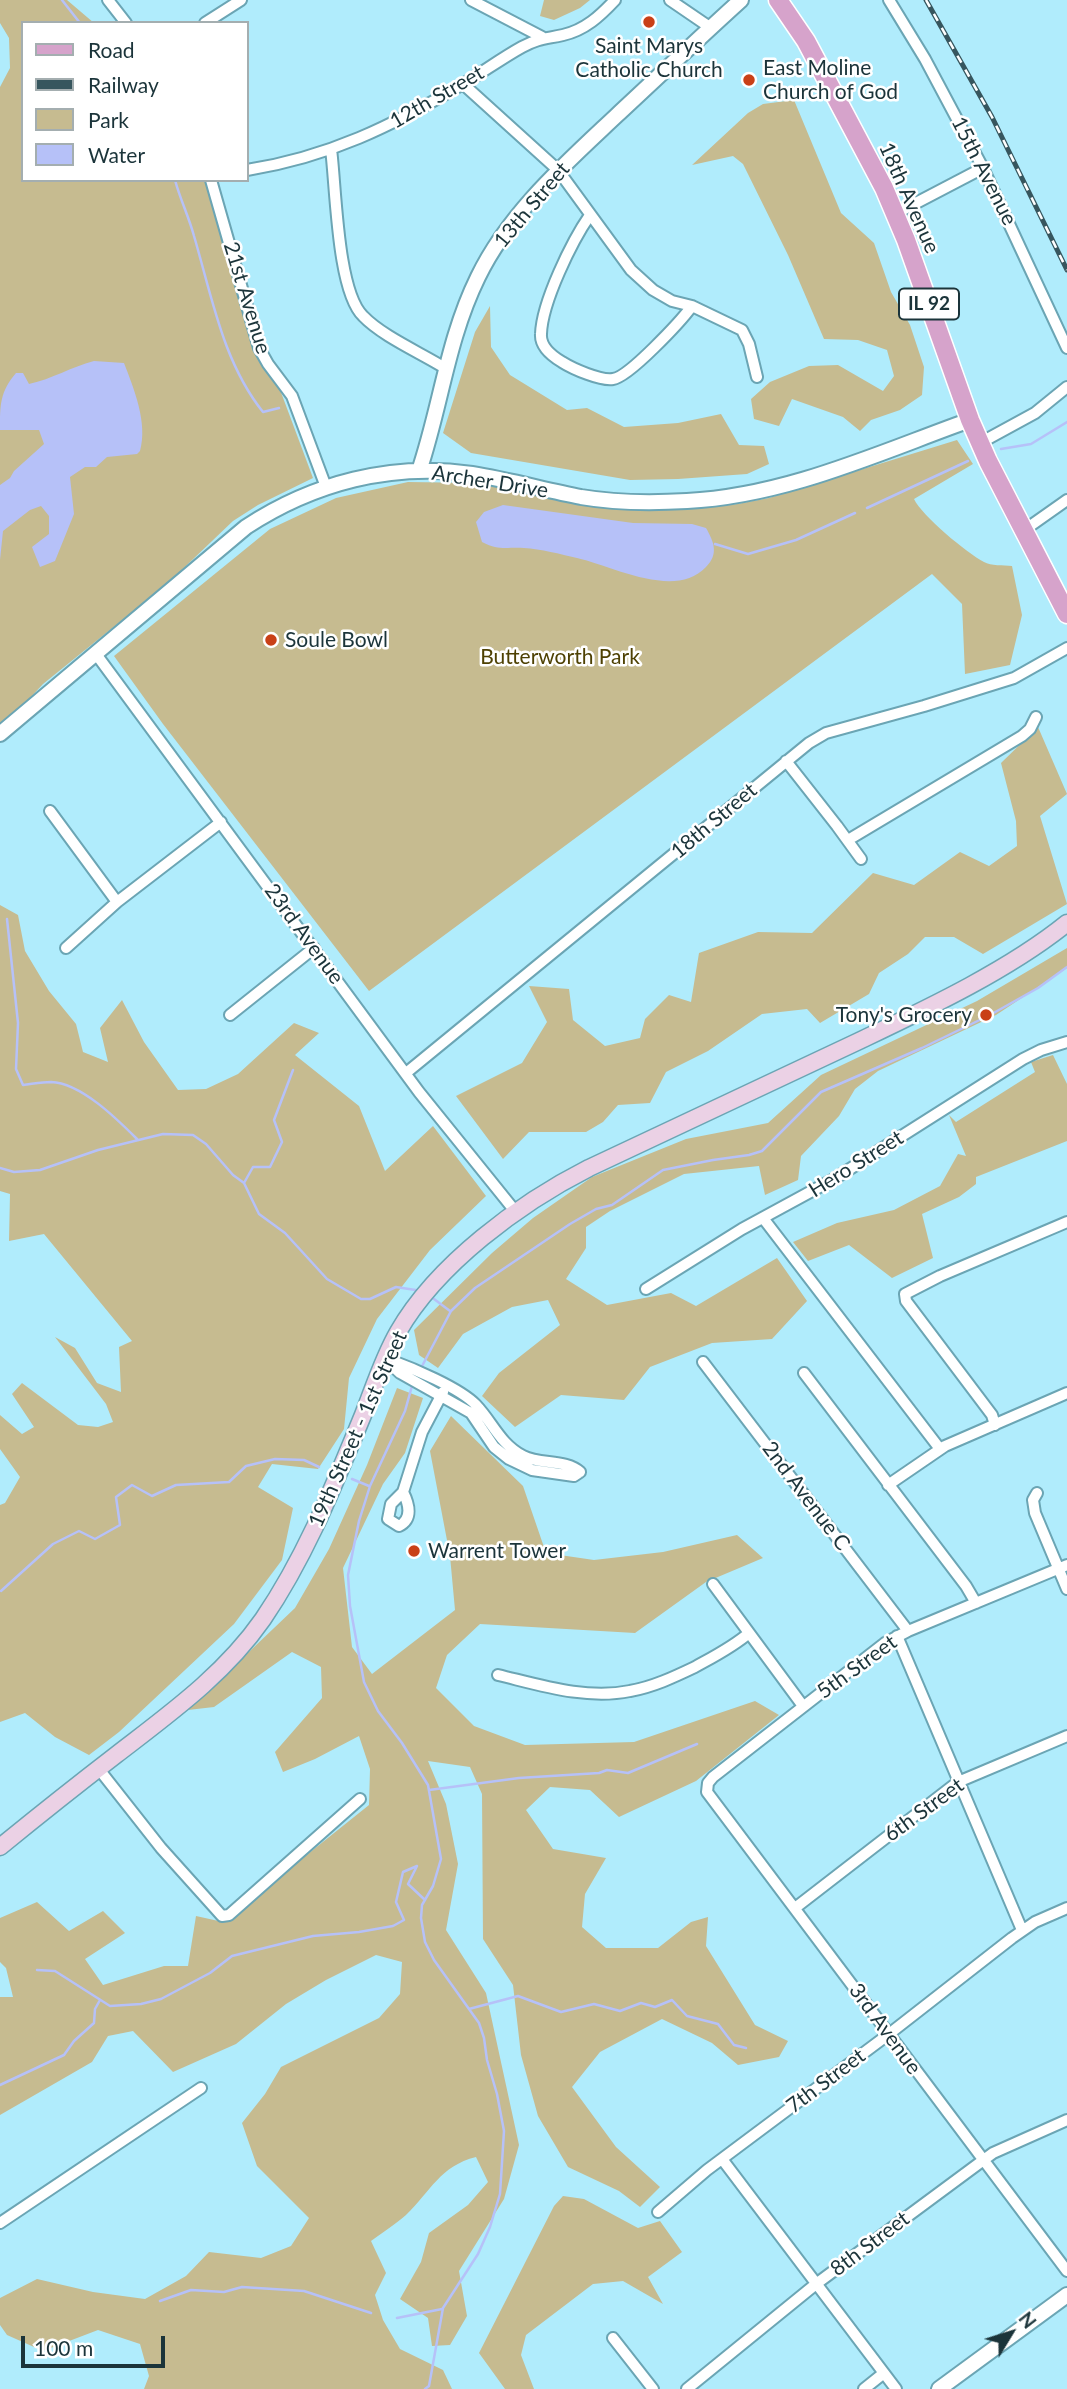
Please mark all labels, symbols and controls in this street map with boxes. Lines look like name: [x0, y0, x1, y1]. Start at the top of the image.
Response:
marker: Saint Marys Catholic Church: [641, 14, 657, 30]
legend: [21, 21, 248, 182]
place label: Saint Marys Catholic Church: [575, 33, 723, 83]
text: Road: [88, 37, 135, 62]
place label: East Moline Church of God: [763, 55, 898, 105]
street label: 12th Street: [386, 60, 488, 134]
text: Railway: [88, 72, 159, 97]
marker: East Moline Church of God: [741, 72, 757, 88]
text: Park: [88, 107, 129, 132]
street label: 15th Avenue: [946, 112, 1022, 230]
street label: 18th Avenue: [873, 139, 945, 257]
text: Water: [88, 142, 145, 167]
street label: 13th Street: [489, 157, 575, 253]
street label: 21st Avenue: [218, 239, 276, 357]
road number: IL 92: [899, 288, 959, 320]
street label: Archer Drive: [430, 460, 550, 504]
place label: Soule Bowl: [285, 627, 388, 653]
marker: Soule Bowl: [263, 632, 279, 648]
park label: Butterworth Park: [480, 644, 640, 670]
street label: 18th Street: [666, 778, 762, 864]
street label: 23rd Avenue: [259, 879, 349, 989]
place label: Tony's Grocery: [836, 1002, 972, 1028]
marker: Tony's Grocery: [978, 1007, 994, 1023]
street label: Hero Street: [804, 1125, 908, 1203]
street label: 19th Street - 1st Street: [303, 1327, 413, 1531]
street label: 2nd Avenue C: [757, 1437, 855, 1555]
place label: Warrent Tower: [428, 1538, 566, 1564]
marker: Warrent Tower: [406, 1543, 422, 1559]
street label: 5th Street: [812, 1630, 902, 1704]
street label: 6th Street: [879, 1773, 969, 1847]
street label: 3rd Avenue: [844, 1979, 926, 2079]
street label: 7th Street: [782, 2043, 870, 2119]
street label: 8th Street: [826, 2206, 914, 2282]
north arrow: [976, 2298, 1046, 2368]
text: N: [1014, 2307, 1042, 2333]
scale bar: [24, 2322, 168, 2366]
text: 100 m: [34, 2335, 93, 2360]

